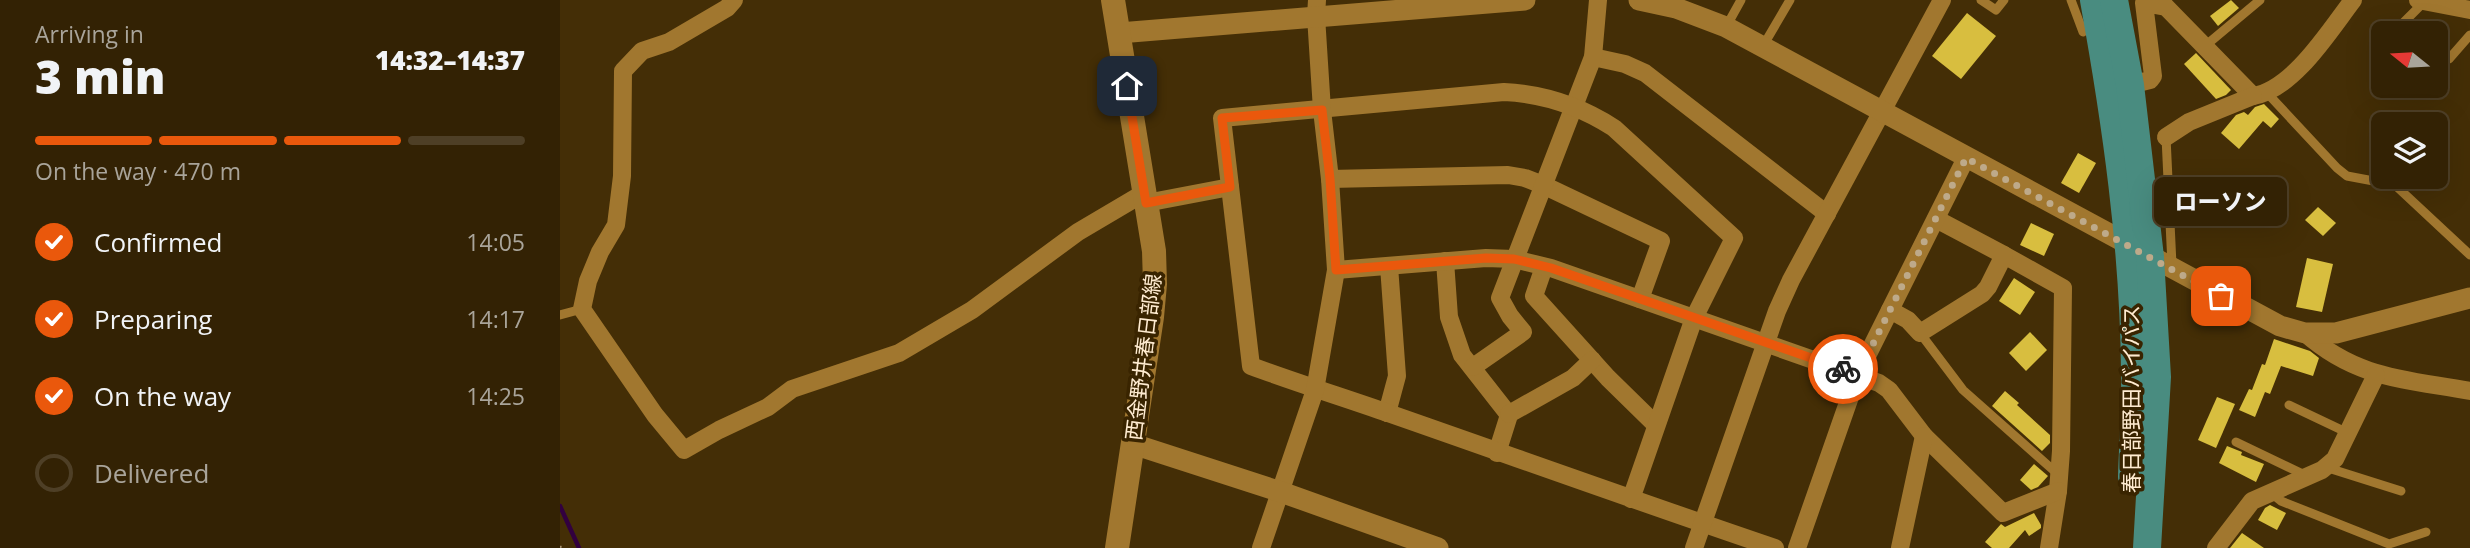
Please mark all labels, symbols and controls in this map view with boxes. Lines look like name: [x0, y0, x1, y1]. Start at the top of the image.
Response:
text: Arriving in: [35, 18, 144, 50]
north arrow: [2371, 21, 2448, 98]
map controls: [2371, 21, 2448, 189]
text: 14:32–14:37: [375, 42, 525, 78]
text: 3 min: [35, 45, 166, 107]
pin: [1097, 56, 1157, 116]
icon: home: [1108, 67, 1146, 105]
button: layers: [2371, 112, 2448, 189]
text: On the way · 470 m: [35, 155, 241, 187]
callout: ローソン: [2154, 177, 2288, 226]
text: ローソン: [2175, 185, 2267, 217]
icon: check: [35, 223, 73, 261]
text: Confirmed: [94, 224, 222, 260]
text: 14:05: [466, 226, 525, 258]
pin: [2191, 266, 2251, 326]
street label: 西金野井春日部線: [1119, 272, 1167, 442]
icon: bag: [2202, 277, 2240, 315]
icon: check: [35, 300, 73, 338]
text: Preparing: [94, 301, 212, 337]
text: 14:17: [466, 303, 525, 335]
street label: 春日部野田バイパス: [2117, 305, 2145, 493]
courier: [1808, 334, 1878, 404]
icon: bike: [1824, 350, 1862, 388]
icon: check: [35, 377, 73, 415]
text: On the way: [94, 378, 231, 414]
text: 14:25: [466, 380, 525, 412]
text: Delivered: [94, 455, 209, 491]

